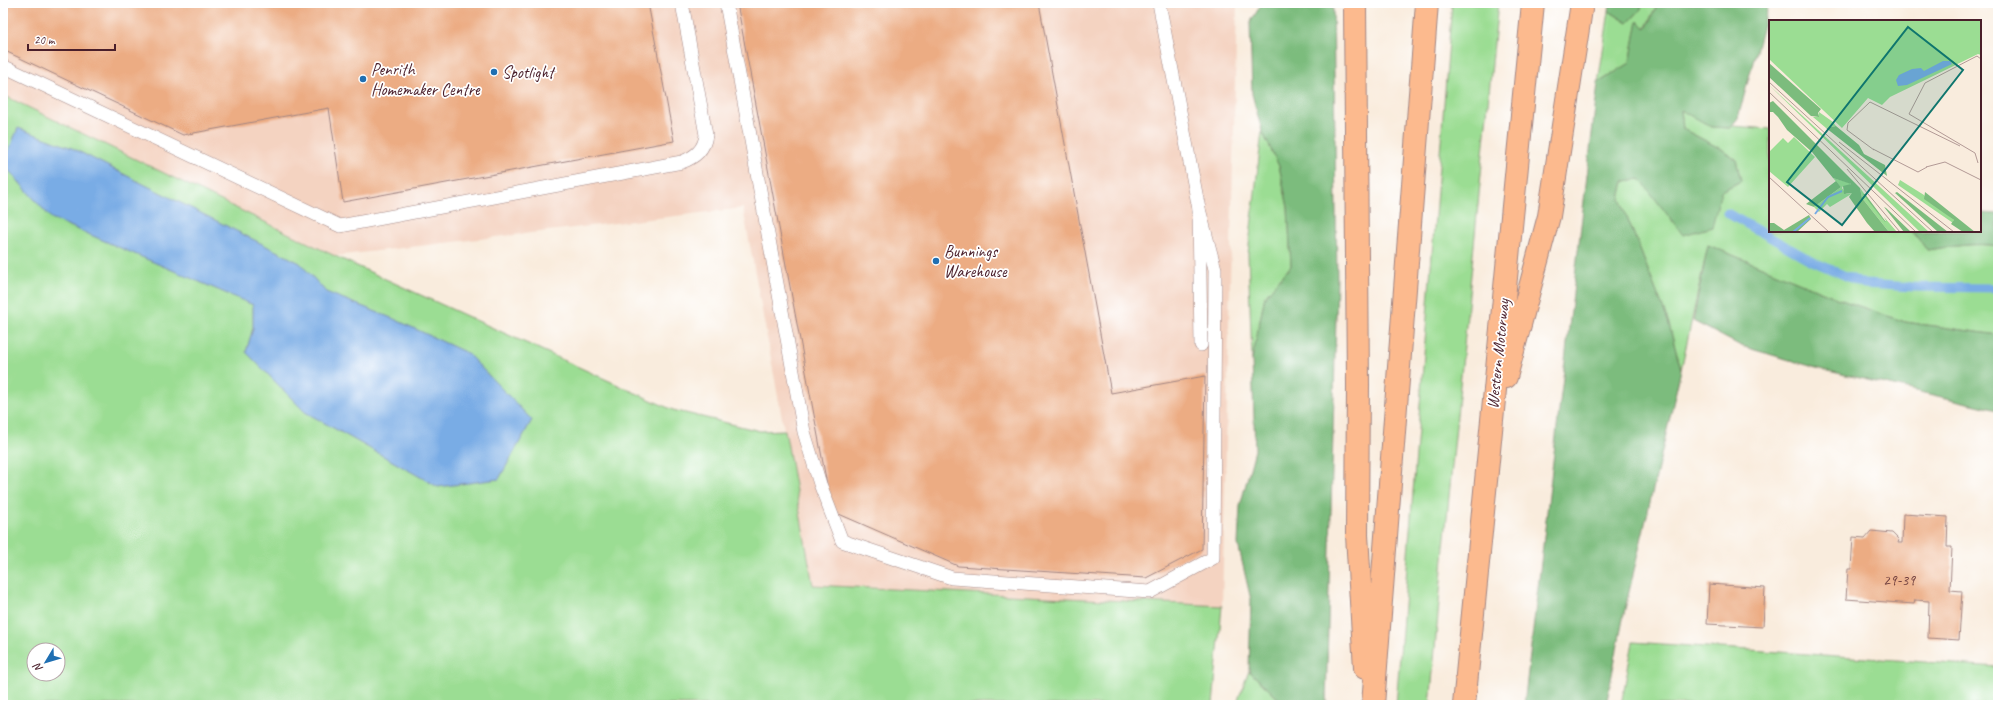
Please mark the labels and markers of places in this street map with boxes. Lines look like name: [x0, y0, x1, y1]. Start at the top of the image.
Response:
place label: Penrith Homemaker Centre: [371, 59, 481, 100]
place label: Spotlight: [502, 62, 556, 83]
marker: Spotlight: [489, 67, 499, 77]
marker: Penrith Homemaker Centre: [358, 74, 368, 84]
place label: Bunnings Warehouse: [944, 241, 1008, 282]
marker: Bunnings Warehouse: [931, 256, 941, 266]

